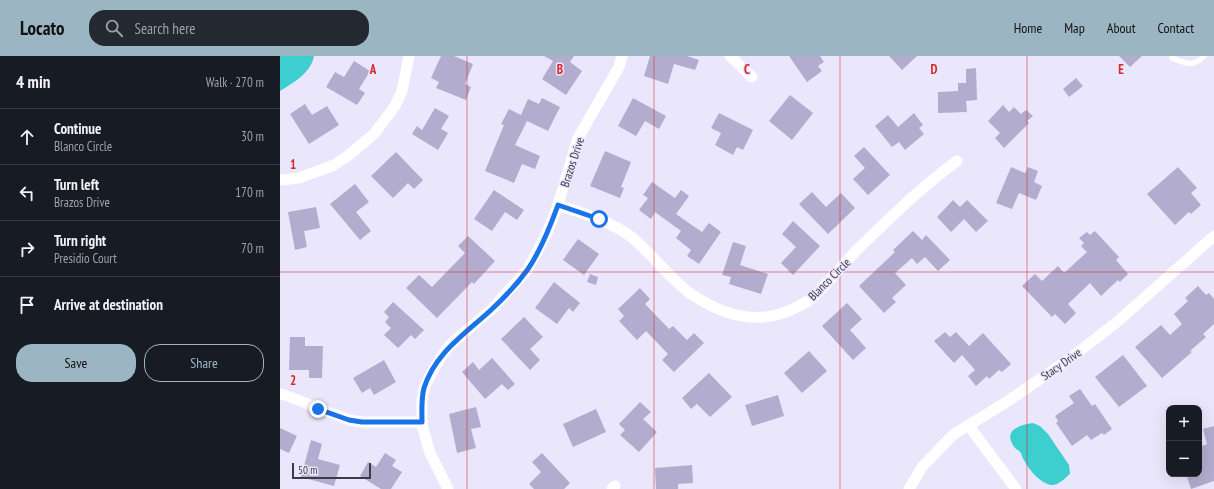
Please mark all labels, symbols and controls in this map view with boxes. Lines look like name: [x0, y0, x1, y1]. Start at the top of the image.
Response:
search box: [89, 10, 369, 46]
text: Locato: [20, 16, 65, 40]
icon: search: [103, 17, 125, 39]
text: Search here: [135, 19, 195, 38]
text: Home: [1014, 19, 1042, 37]
text: Map: [1064, 19, 1085, 37]
text: About: [1107, 19, 1136, 37]
text: Contact: [1158, 19, 1194, 37]
text: A: [369, 61, 377, 78]
text: B: [557, 61, 563, 78]
text: C: [744, 61, 750, 78]
text: D: [931, 61, 938, 78]
text: E: [1118, 61, 1124, 78]
text: 4 min: [16, 71, 50, 93]
text: Walk · 270 m: [206, 74, 264, 91]
text: Continue: [54, 119, 101, 138]
icon: ahead: [16, 126, 38, 148]
text: 30 m: [241, 128, 264, 145]
street label: Brazos Drive: [557, 135, 587, 189]
text: Blanco Circle: [54, 138, 112, 155]
text: 1: [290, 156, 296, 173]
text: Turn left: [54, 175, 99, 194]
icon: left: [16, 182, 38, 204]
text: 170 m: [235, 184, 264, 201]
text: Brazos Drive: [54, 194, 110, 211]
route start: [590, 210, 608, 228]
text: Turn right: [54, 231, 106, 250]
icon: right: [16, 238, 38, 260]
text: 70 m: [241, 240, 264, 257]
text: Presidio Court: [54, 250, 117, 267]
street label: Blanco Circle: [805, 255, 853, 303]
icon: arrive: [16, 294, 38, 316]
text: Arrive at destination: [54, 295, 163, 314]
button: Save: [16, 344, 136, 382]
button: Share: [144, 344, 264, 382]
street label: Stacy Drive: [1038, 345, 1084, 383]
text: 2: [290, 372, 296, 389]
route end: [309, 400, 327, 418]
map controls: [1166, 405, 1202, 477]
button: +: [1166, 405, 1202, 441]
button: −: [1166, 441, 1202, 477]
scale bar: [292, 461, 371, 480]
text: 50 m: [298, 463, 317, 477]

